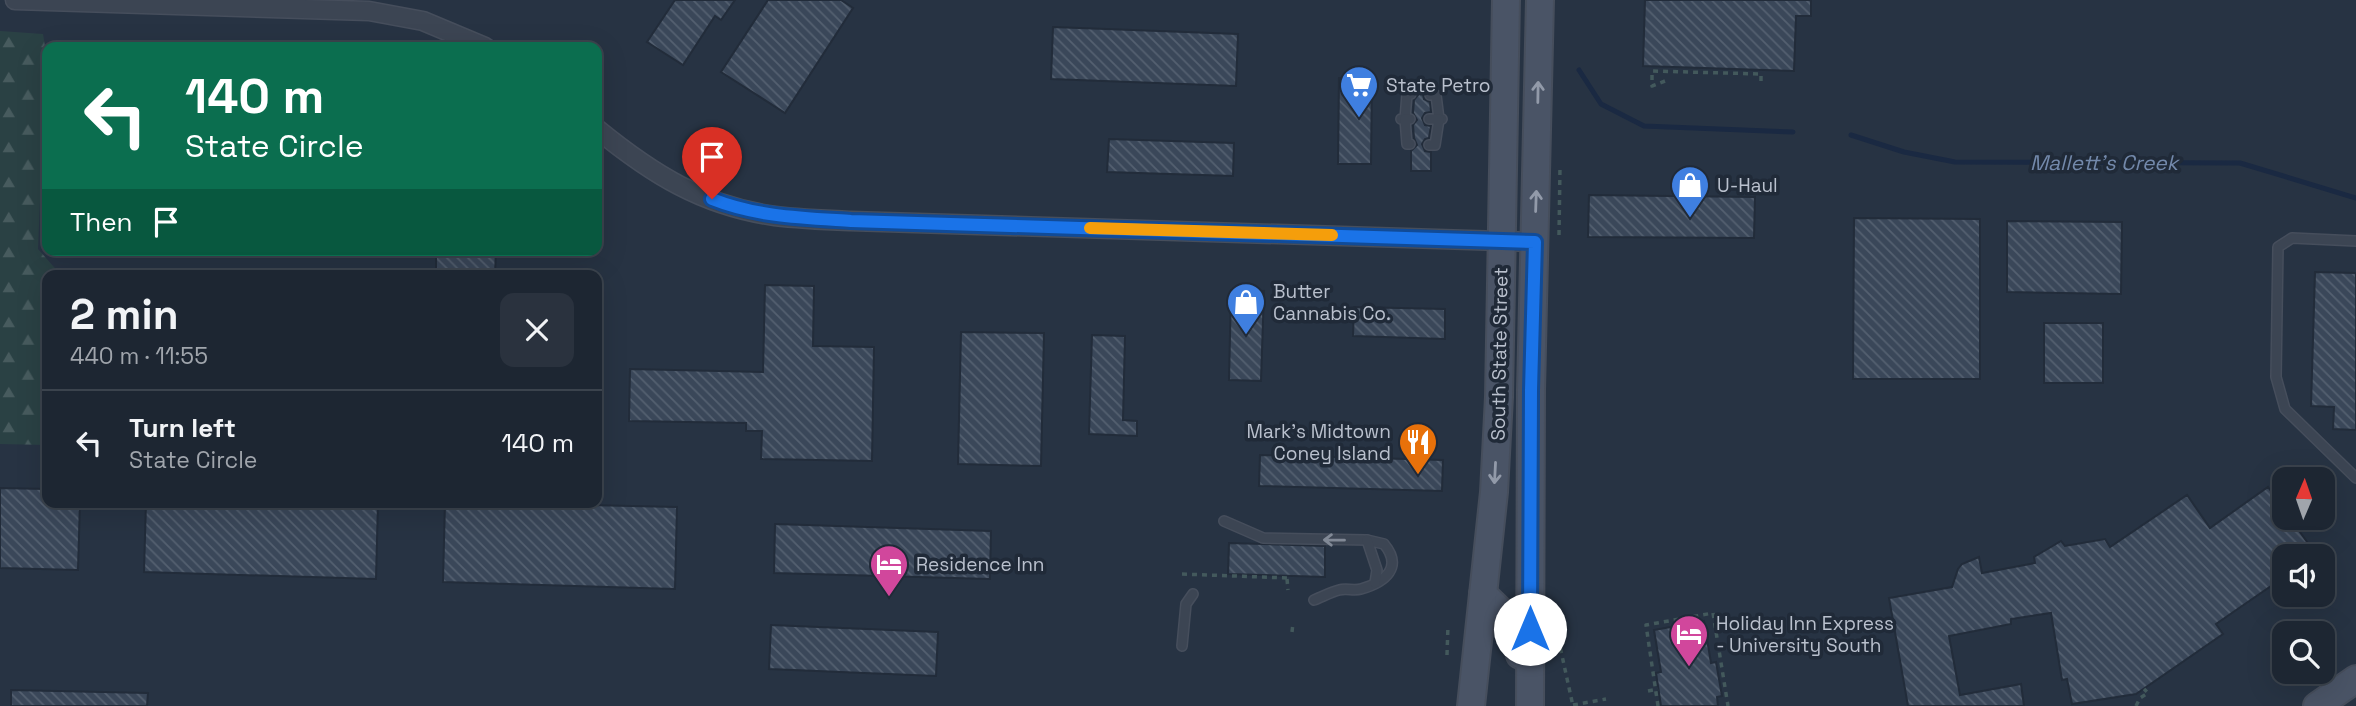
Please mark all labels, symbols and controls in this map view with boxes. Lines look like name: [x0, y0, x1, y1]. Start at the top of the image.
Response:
supermarket icon: State Petro: [1338, 64, 1380, 119]
text: 140 m: [185, 65, 324, 127]
icon: left: [70, 70, 161, 161]
place label: State Petro: [1386, 73, 1490, 98]
one-way arrow: [1531, 81, 1545, 104]
text: State Circle: [185, 126, 364, 166]
pin: [682, 127, 742, 199]
icon: arrive: [693, 138, 731, 176]
water label: Mallett's Creek: [2030, 149, 2181, 176]
shop icon: U-Haul: [1669, 164, 1711, 219]
place label: U-Haul: [1717, 173, 1778, 198]
one-way arrow: [1529, 190, 1542, 213]
icon: arrive: [147, 203, 185, 241]
text: Then: [70, 205, 133, 239]
street label: South State Street: [1485, 267, 1514, 441]
place label: Butter Cannabis Co.: [1273, 279, 1391, 326]
shop icon: Butter Cannabis Co.: [1225, 281, 1267, 336]
text: 2 min: [70, 288, 179, 341]
button: close: [500, 293, 574, 367]
text: 440 m · 11:55: [70, 341, 208, 371]
text: Turn left: [129, 411, 236, 445]
place label: Mark's Midtown Coney Island: [1247, 419, 1391, 466]
restaurant icon: Mark's Midtown Coney Island: [1397, 421, 1439, 476]
icon: left: [70, 424, 108, 462]
text: 140 m: [501, 426, 574, 460]
text: State Circle: [129, 445, 257, 475]
one-way arrow: [1489, 461, 1502, 484]
north arrow: [2272, 467, 2334, 530]
map controls: [2272, 467, 2335, 684]
one-way arrow: [1323, 533, 1346, 546]
hotel icon: Residence Inn: [868, 543, 910, 598]
button: sound: [2272, 544, 2335, 607]
place label: Residence Inn: [916, 552, 1044, 577]
position arrow: [1493, 592, 1567, 666]
place label: Holiday Inn Express - University South: [1716, 611, 1894, 658]
hotel icon: Holiday Inn Express - University South: [1668, 613, 1710, 668]
button: search: [2272, 621, 2335, 684]

